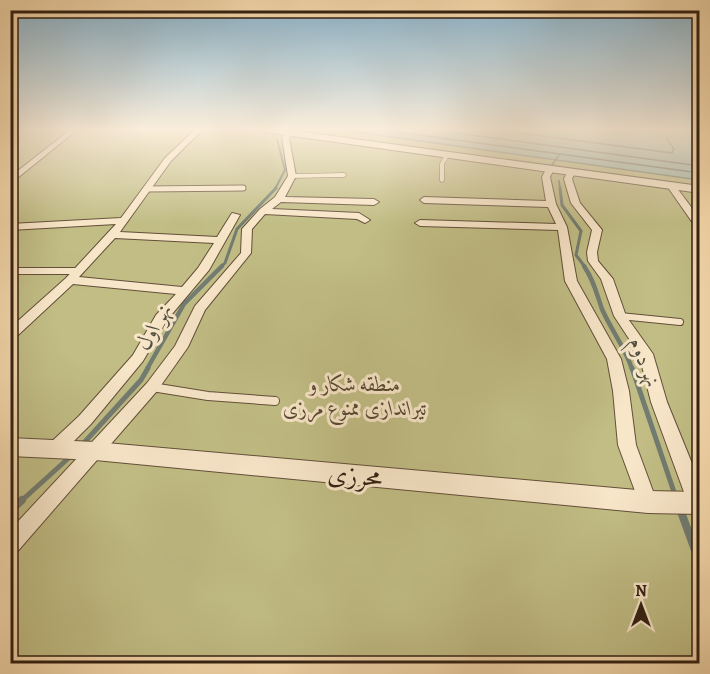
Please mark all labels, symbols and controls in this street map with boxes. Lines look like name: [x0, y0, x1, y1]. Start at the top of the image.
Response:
water label: نهر اول: [128, 297, 179, 356]
water label: نهر دوم: [618, 333, 669, 393]
park label: منطقه شکار و تیراندازی ممنوع مرزی: [283, 370, 427, 426]
street label: محرزی: [326, 456, 384, 495]
north arrow: [611, 575, 671, 635]
text: N: [635, 580, 647, 602]

